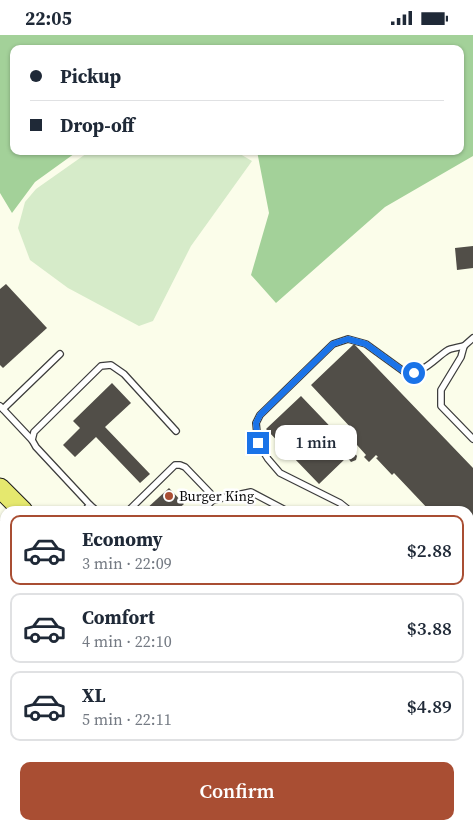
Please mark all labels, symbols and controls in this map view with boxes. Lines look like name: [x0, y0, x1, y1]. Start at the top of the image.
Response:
text: 22:05: [25, 5, 72, 31]
text: Pickup: [60, 63, 121, 89]
text: Drop-off: [60, 112, 134, 138]
route start: [403, 362, 425, 384]
callout: 1 min: [276, 425, 358, 461]
text: 1 min: [295, 431, 337, 453]
route end: [247, 432, 269, 454]
place label: Burger King: [179, 486, 254, 506]
marker: Burger King: [163, 490, 175, 502]
text: Economy: [82, 526, 163, 552]
icon: car: [22, 528, 67, 573]
text: $2.88: [407, 537, 452, 563]
text: 3 min · 22:09: [82, 552, 172, 574]
text: Comfort: [82, 604, 155, 630]
icon: car: [22, 606, 67, 651]
text: $3.88: [407, 615, 452, 641]
text: 4 min · 22:10: [82, 630, 172, 652]
text: XL: [82, 682, 105, 708]
icon: car: [22, 684, 67, 729]
text: $4.89: [407, 693, 452, 719]
text: 5 min · 22:11: [82, 708, 172, 730]
button: Confirm: [20, 762, 454, 820]

